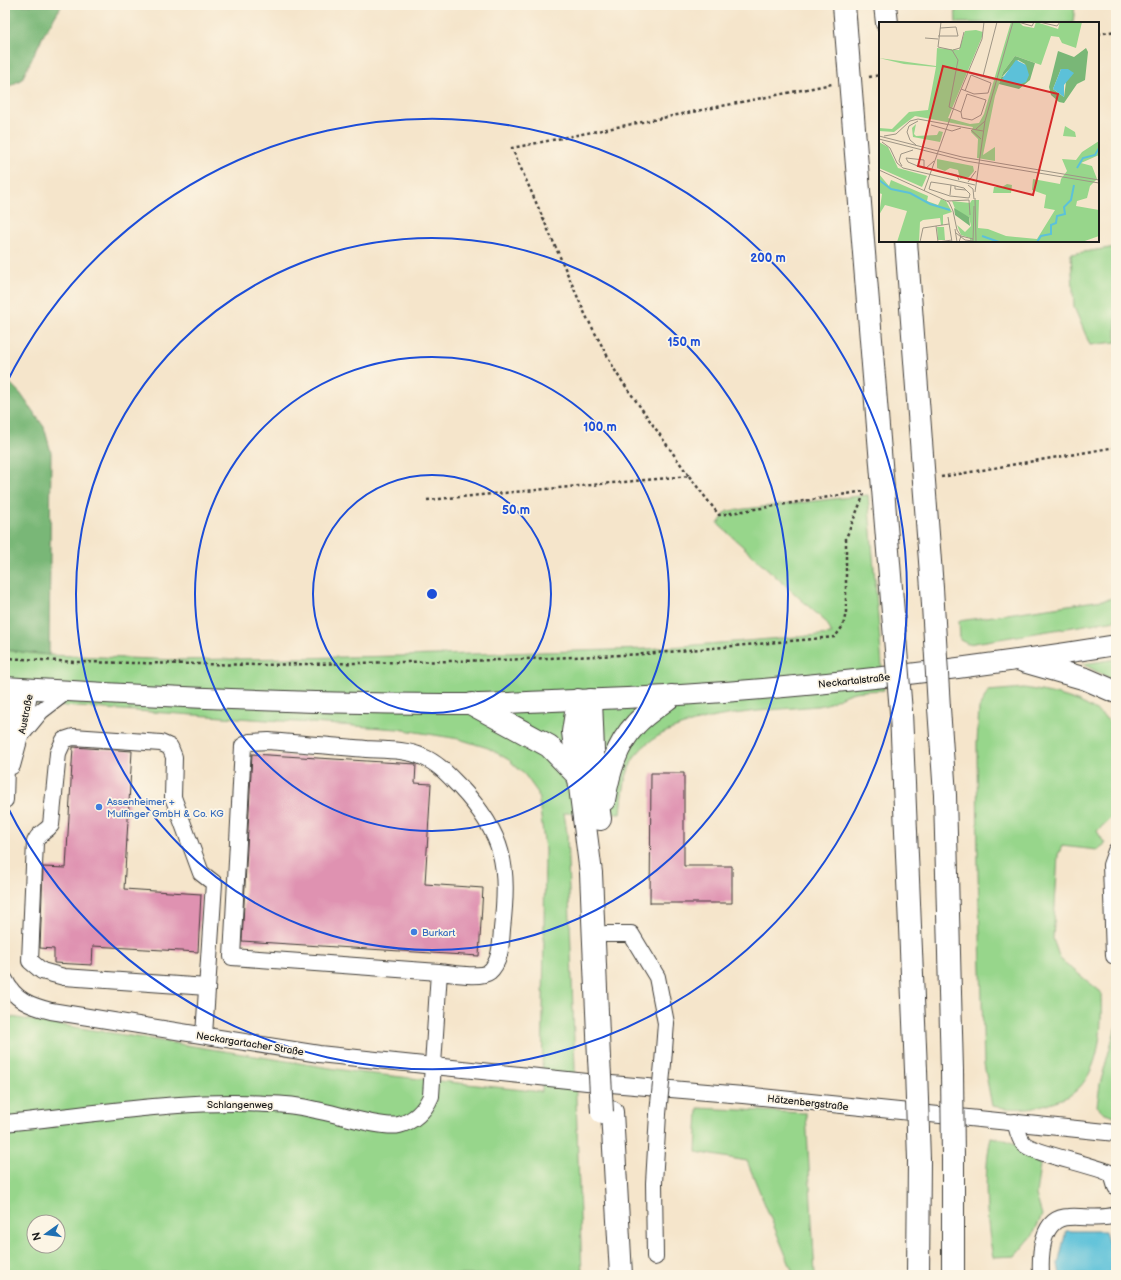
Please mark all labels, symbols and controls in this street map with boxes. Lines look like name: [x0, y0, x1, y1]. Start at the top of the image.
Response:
inset map: [879, 22, 1099, 242]
text: 200 m: [750, 251, 786, 266]
text: 150 m: [668, 335, 700, 350]
text: 100 m: [583, 420, 617, 435]
text: 50 m: [502, 503, 530, 518]
centre of rings: [425, 587, 439, 601]
street label: Neckartalstraße: [818, 671, 891, 691]
street label: Austraße: [16, 693, 36, 735]
place label: Assenheimer + Mulfinger GmbH & Co. KG: [107, 796, 224, 820]
marker: Assenheimer + Mulfinger GmbH & Co. KG: [94, 802, 104, 812]
marker: Burkart: [409, 927, 419, 937]
place label: Burkart: [422, 927, 455, 939]
street label: Neckargartacher Straße: [195, 1030, 305, 1058]
street label: Hätzenbergstraße: [767, 1093, 849, 1113]
street label: Schlangenweg: [207, 1099, 273, 1111]
north arrow: [26, 1214, 66, 1254]
text: N: [29, 1231, 44, 1242]

